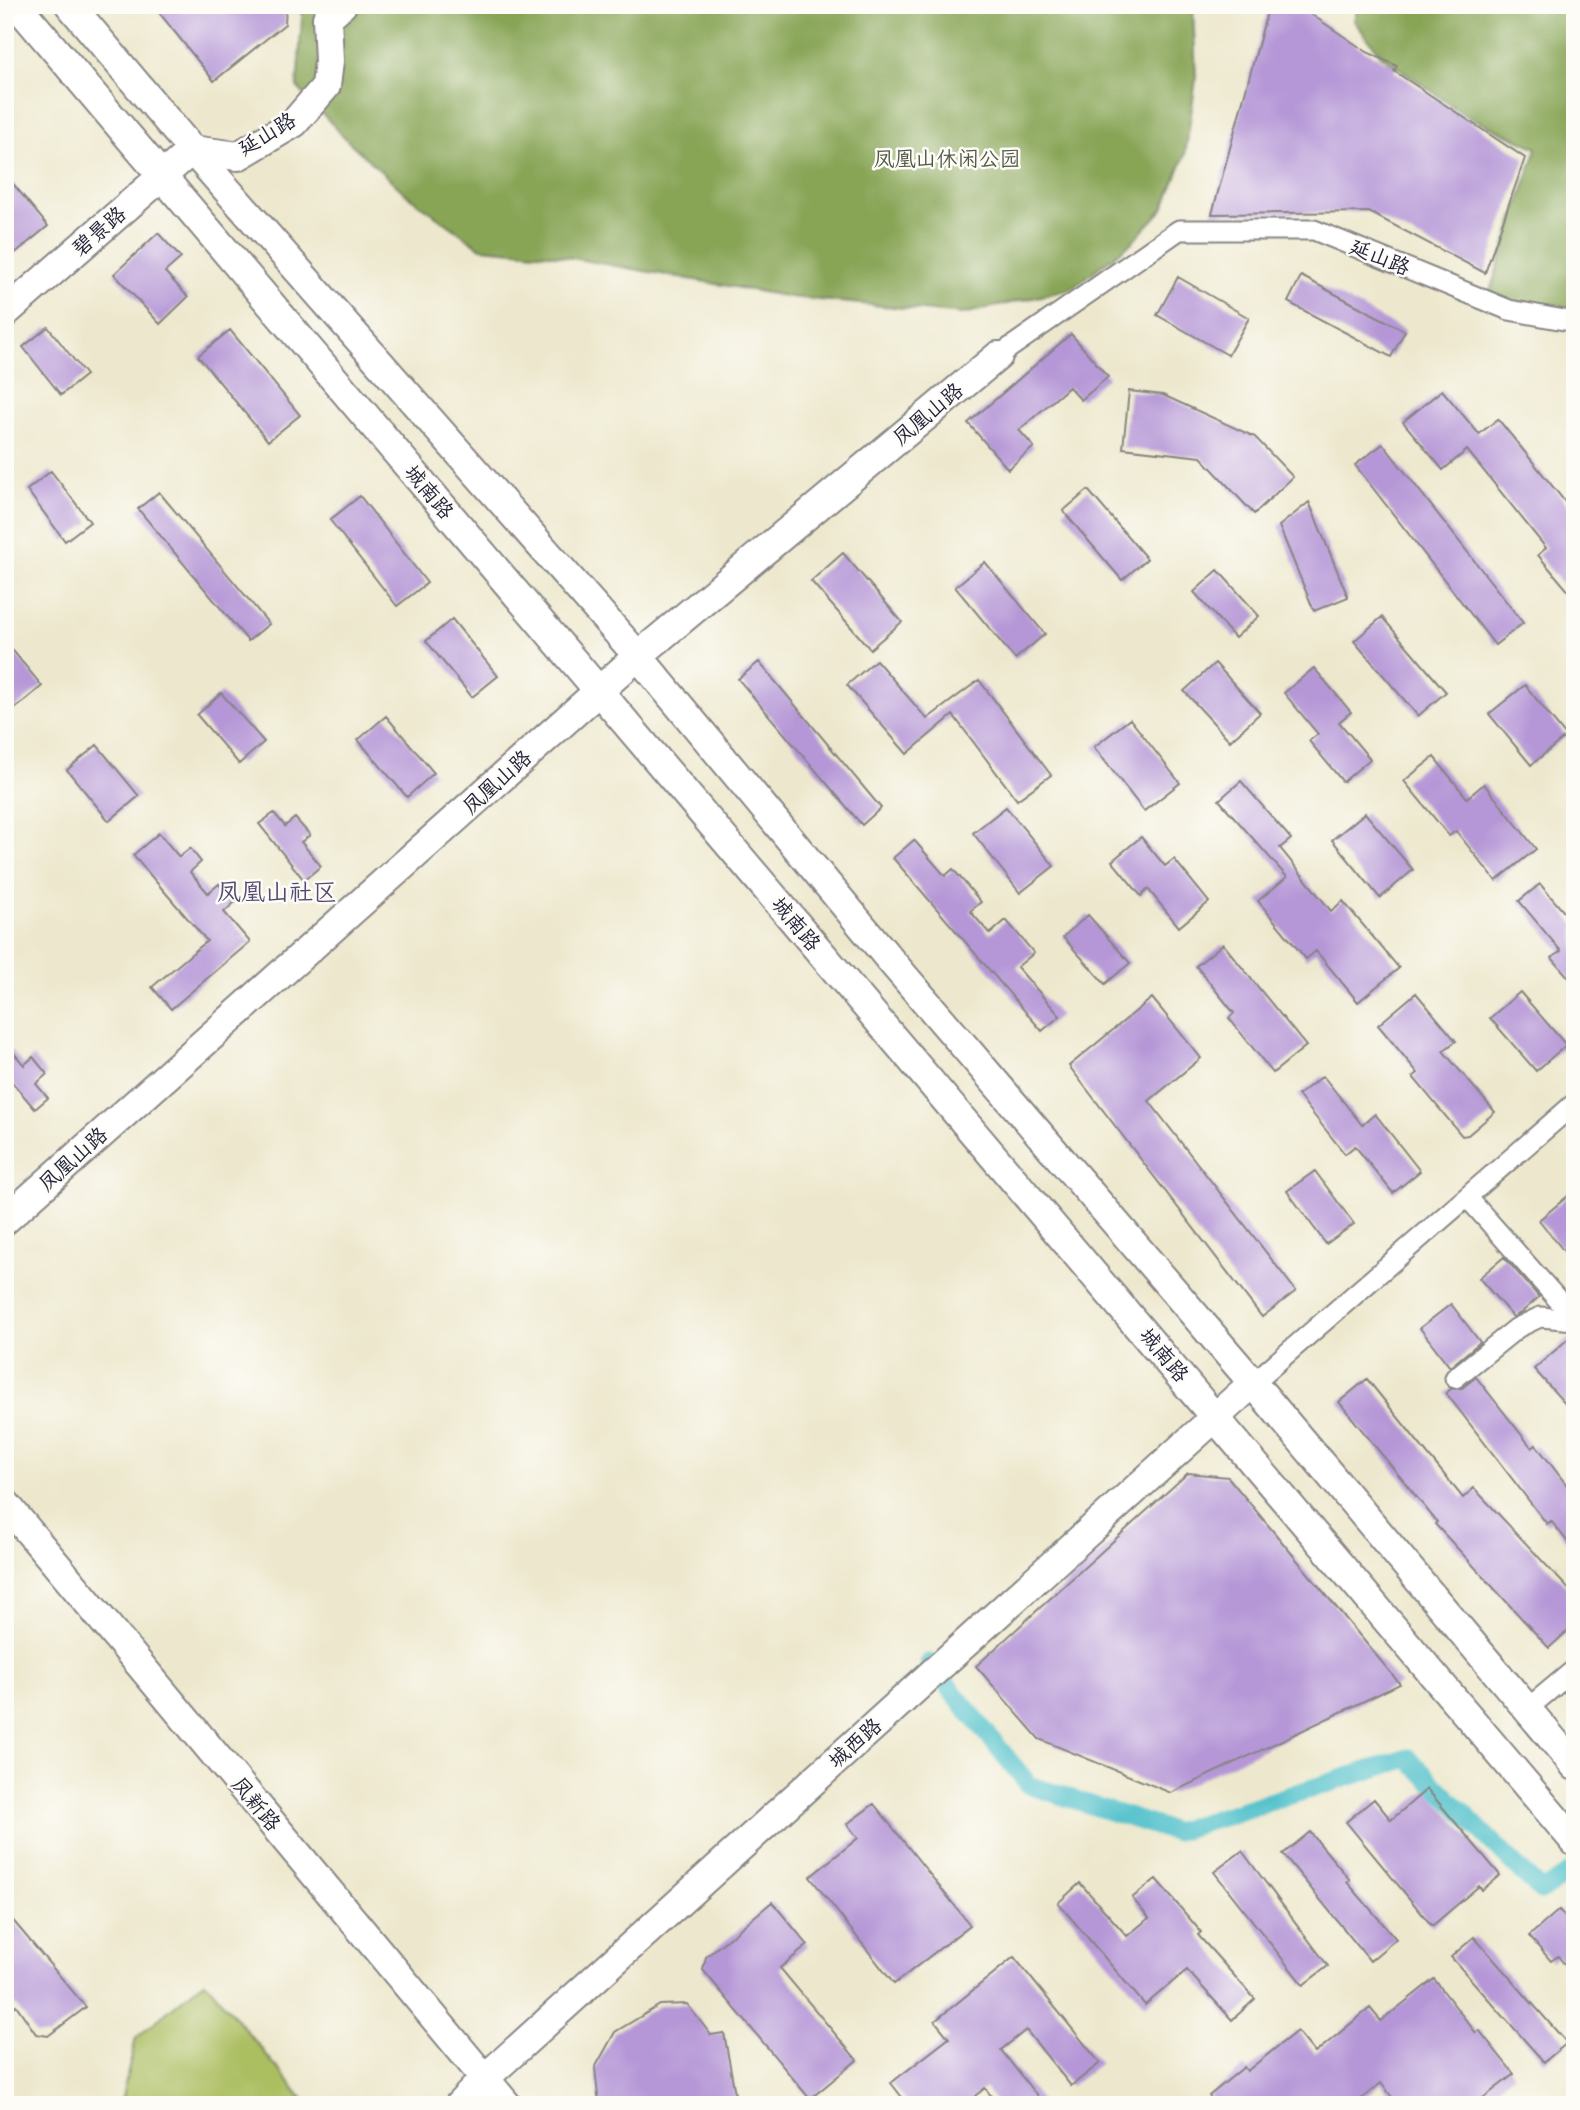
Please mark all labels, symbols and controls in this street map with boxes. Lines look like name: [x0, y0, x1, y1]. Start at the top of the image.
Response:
street label: 延山路: [234, 107, 303, 166]
park label: 凤凰山休闲公园: [874, 147, 1021, 177]
street label: 碧景路: [67, 201, 135, 265]
street label: 延山路: [1344, 234, 1414, 285]
street label: 凤凰山路: [888, 378, 972, 455]
street label: 城南路: [395, 460, 458, 528]
street label: 凤凰山路: [458, 745, 540, 823]
district label: 凤凰山社区: [217, 878, 337, 912]
street label: 城南路: [762, 892, 825, 960]
street label: 凤凰山路: [34, 1122, 116, 1200]
street label: 城南路: [1130, 1323, 1193, 1391]
street label: 城西路: [824, 1713, 890, 1777]
street label: 凤新路: [222, 1772, 285, 1840]

